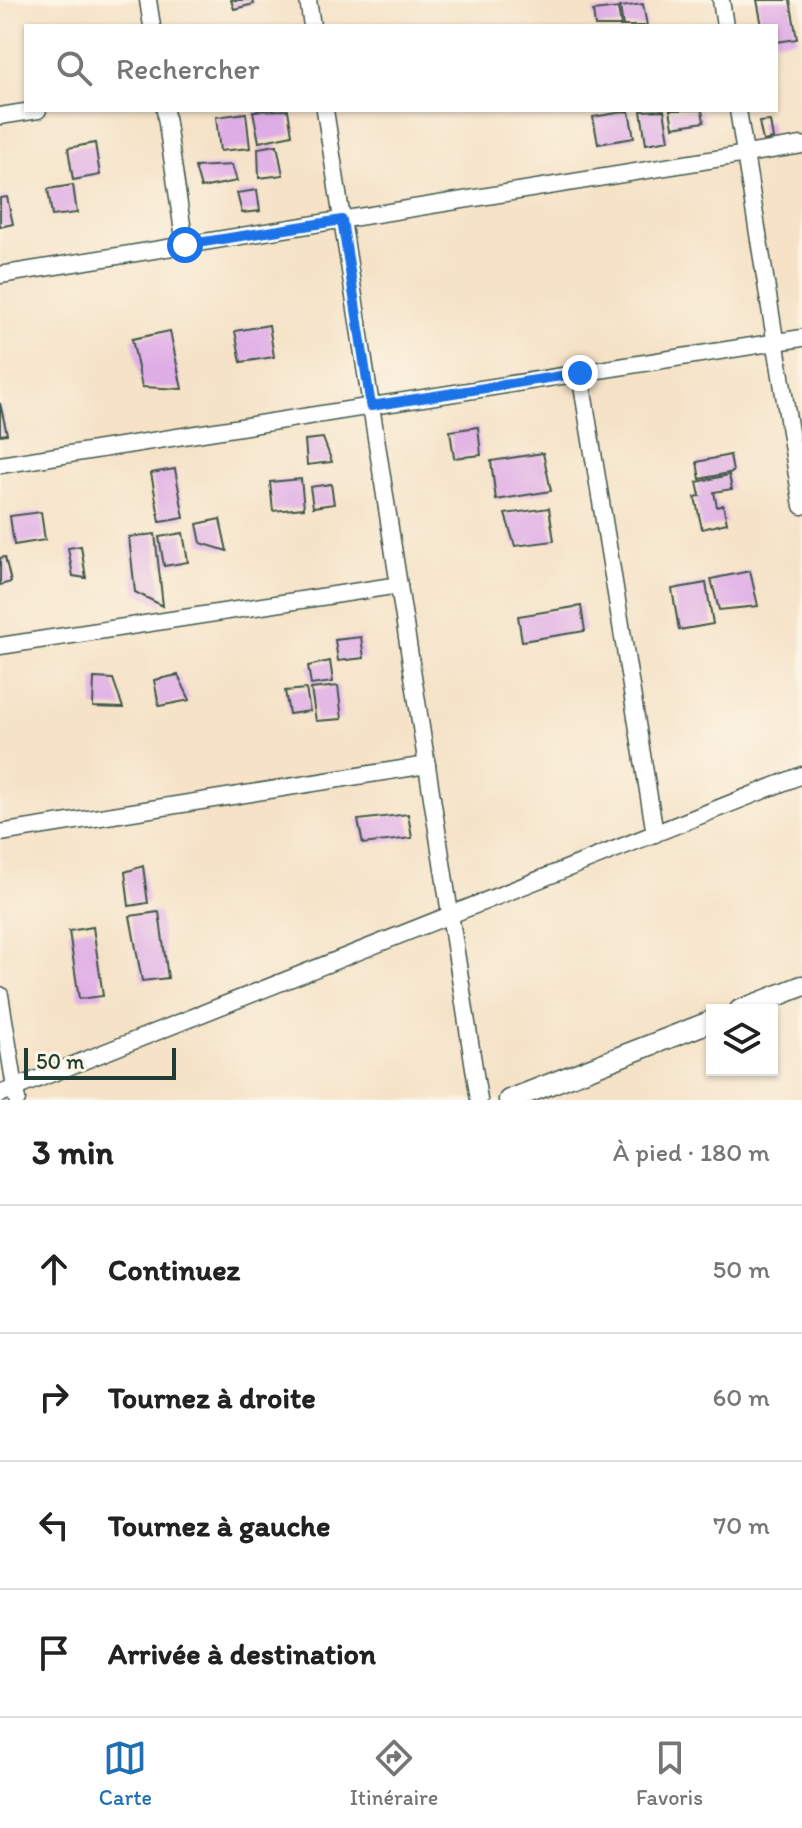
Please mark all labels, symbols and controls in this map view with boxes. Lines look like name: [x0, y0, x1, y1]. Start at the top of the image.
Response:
search box: [24, 24, 778, 112]
icon: search: [52, 46, 96, 90]
text: Rechercher: [116, 50, 260, 87]
route start: [167, 227, 203, 263]
route end: [562, 355, 598, 391]
map controls: [706, 1004, 778, 1076]
button: layers: [706, 1004, 778, 1076]
scale bar: [24, 1044, 176, 1080]
text: 50 m: [36, 1048, 85, 1075]
text: 3 min: [32, 1132, 114, 1173]
text: À pied · 180 m: [613, 1136, 770, 1168]
icon: ahead: [32, 1247, 76, 1291]
text: Continuez: [108, 1251, 240, 1288]
text: 50 m: [713, 1253, 770, 1285]
icon: right: [32, 1375, 76, 1419]
text: Tournez à droite: [108, 1379, 316, 1416]
text: 60 m: [713, 1381, 770, 1413]
icon: left: [32, 1503, 76, 1547]
text: Tournez à gauche: [108, 1507, 330, 1544]
text: 70 m: [713, 1509, 770, 1541]
icon: arrive: [32, 1631, 76, 1675]
text: Arrivée à destination: [108, 1635, 376, 1672]
tab: Carte: [99, 1736, 152, 1811]
tab: Itinéraire: [350, 1736, 438, 1811]
tab: Favoris: [636, 1736, 703, 1811]

